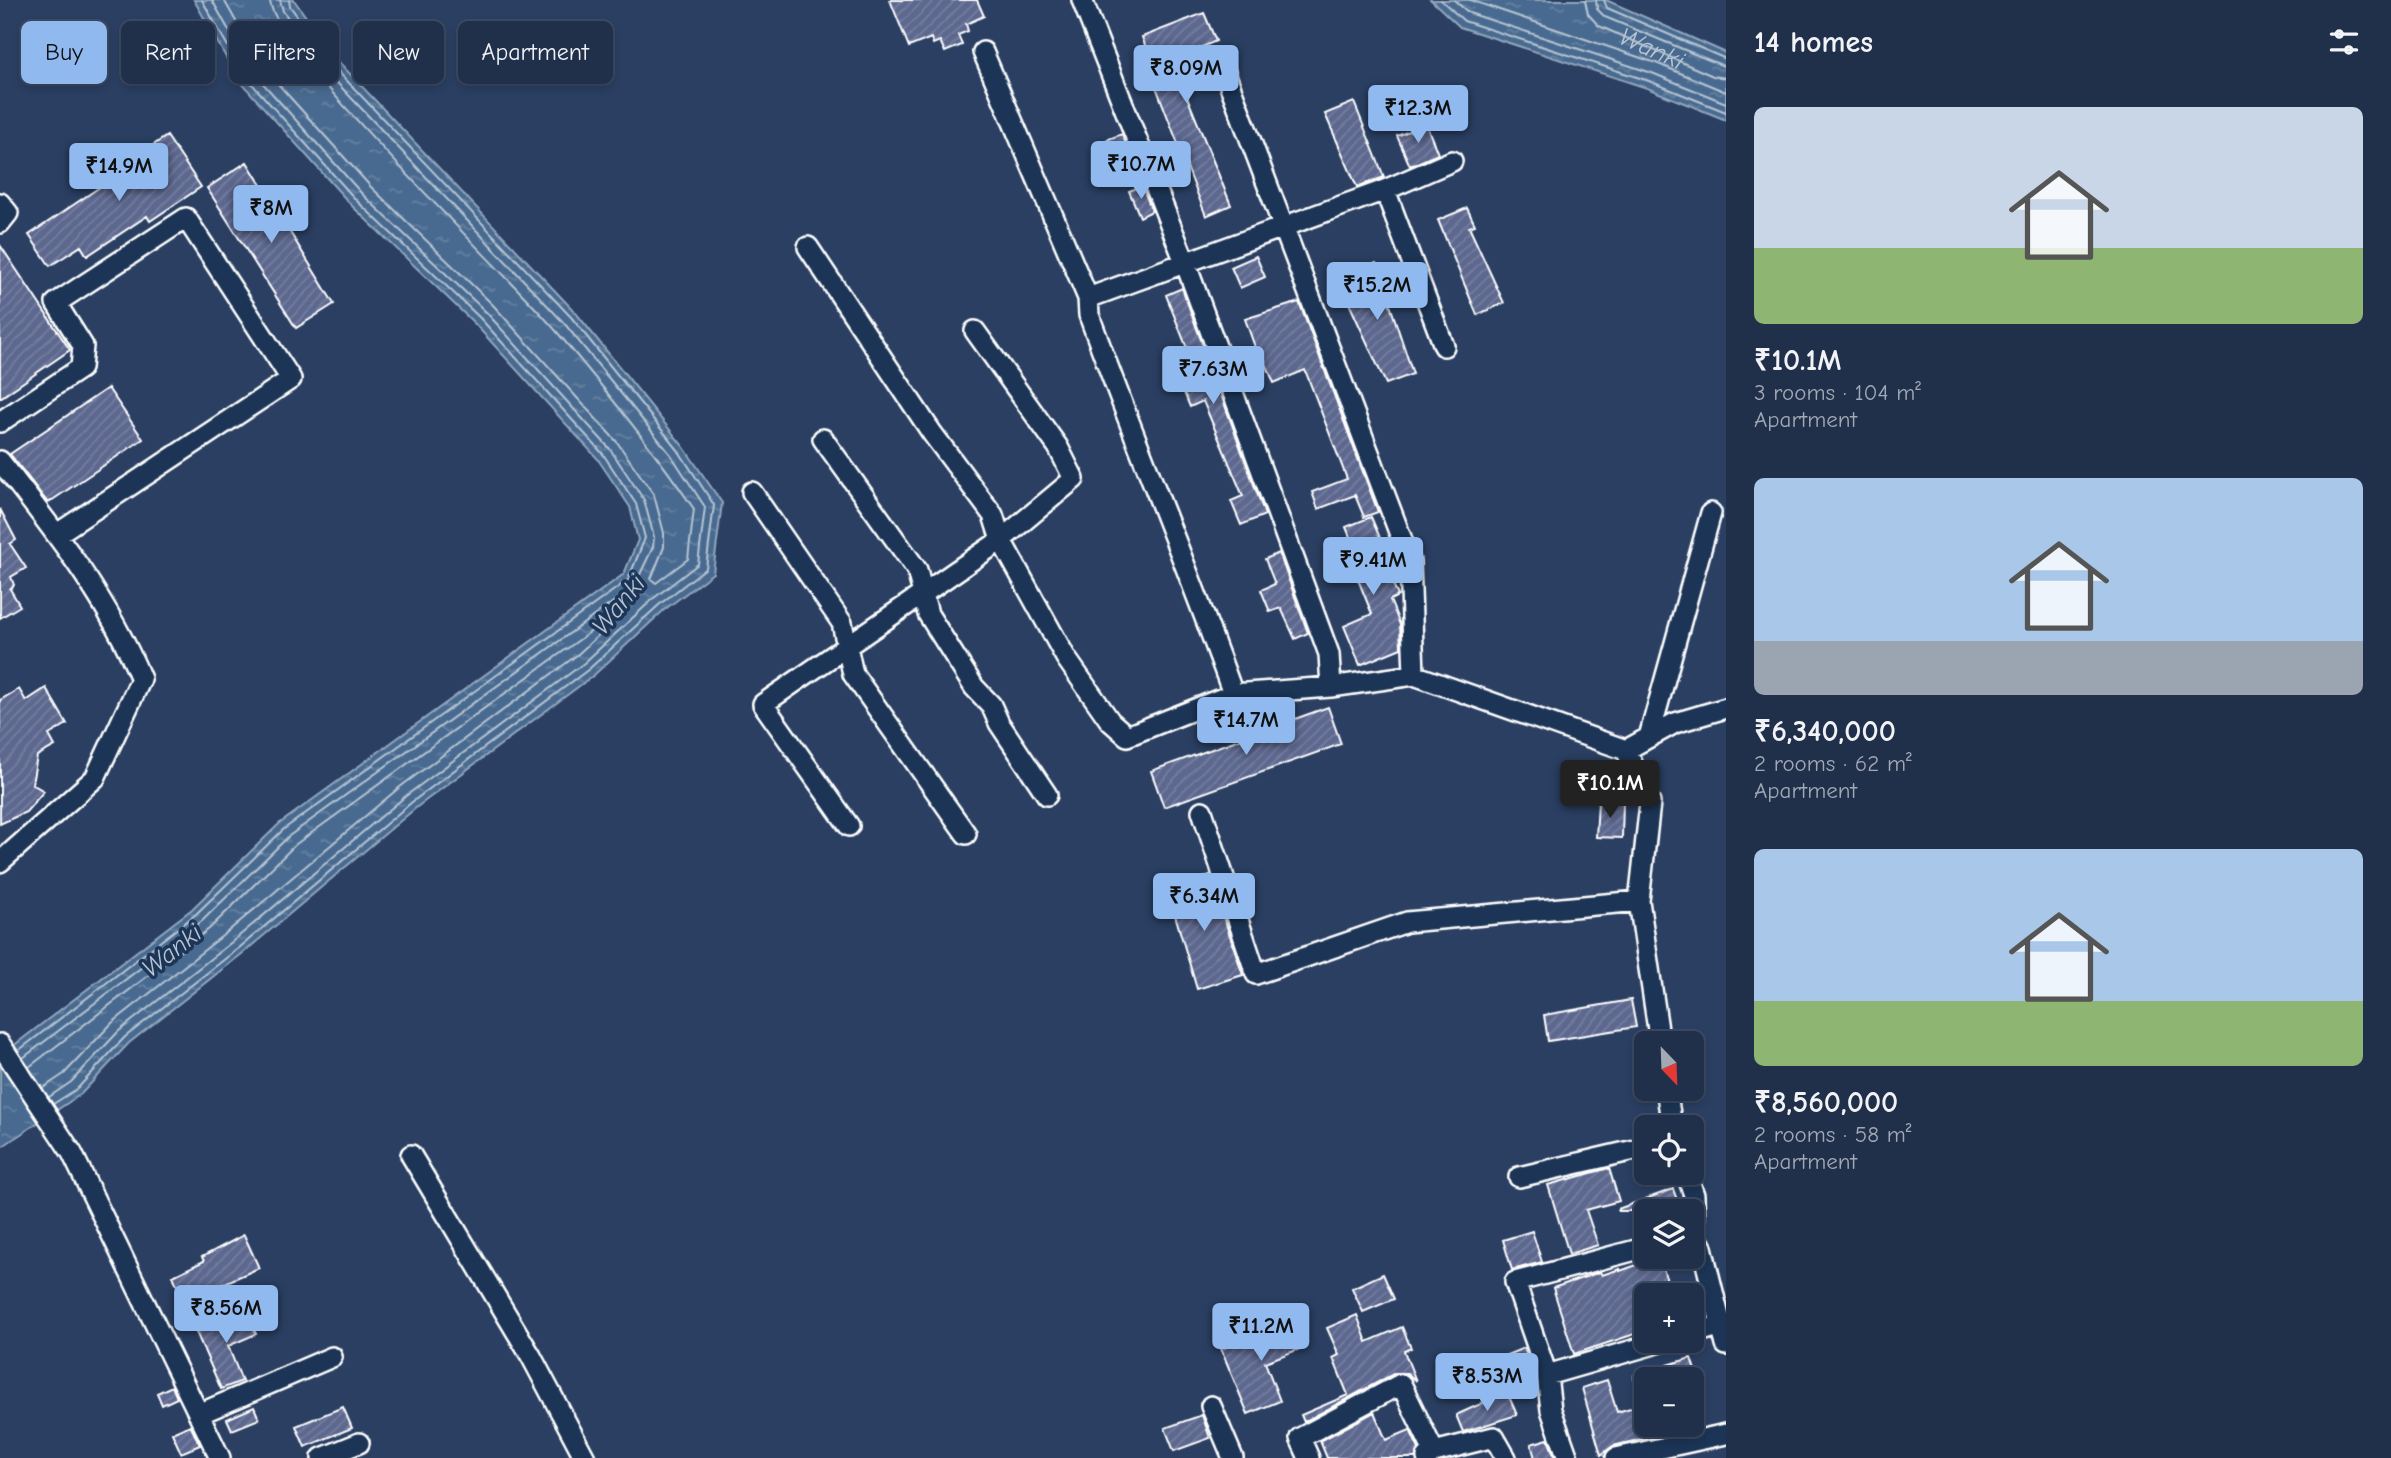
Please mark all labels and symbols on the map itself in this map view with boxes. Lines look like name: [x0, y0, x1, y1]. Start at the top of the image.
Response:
water label: Wanki: [1614, 22, 1690, 77]
pin: ₹8.09M: [1129, 46, 1243, 105]
pin: ₹12.3M: [1361, 86, 1475, 145]
pin: ₹10.7M: [1084, 142, 1198, 201]
pin: ₹14.9M: [62, 144, 176, 203]
pin: ₹8M: [237, 186, 305, 245]
pin: ₹15.2M: [1320, 262, 1434, 322]
pin: ₹7.63M: [1156, 346, 1270, 406]
pin: ₹9.41M: [1316, 538, 1430, 597]
water label: Wanki: [586, 568, 653, 641]
pin: ₹14.7M: [1189, 698, 1303, 757]
pin: ₹10.1M: [1553, 760, 1667, 820]
pin: ₹6.34M: [1147, 874, 1261, 933]
water label: Wanki: [136, 918, 209, 984]
north arrow: [1634, 1031, 1704, 1101]
pin: ₹8.56M: [169, 1286, 283, 1345]
pin: ₹11.2M: [1204, 1304, 1318, 1363]
pin: ₹8.53M: [1430, 1354, 1544, 1413]

